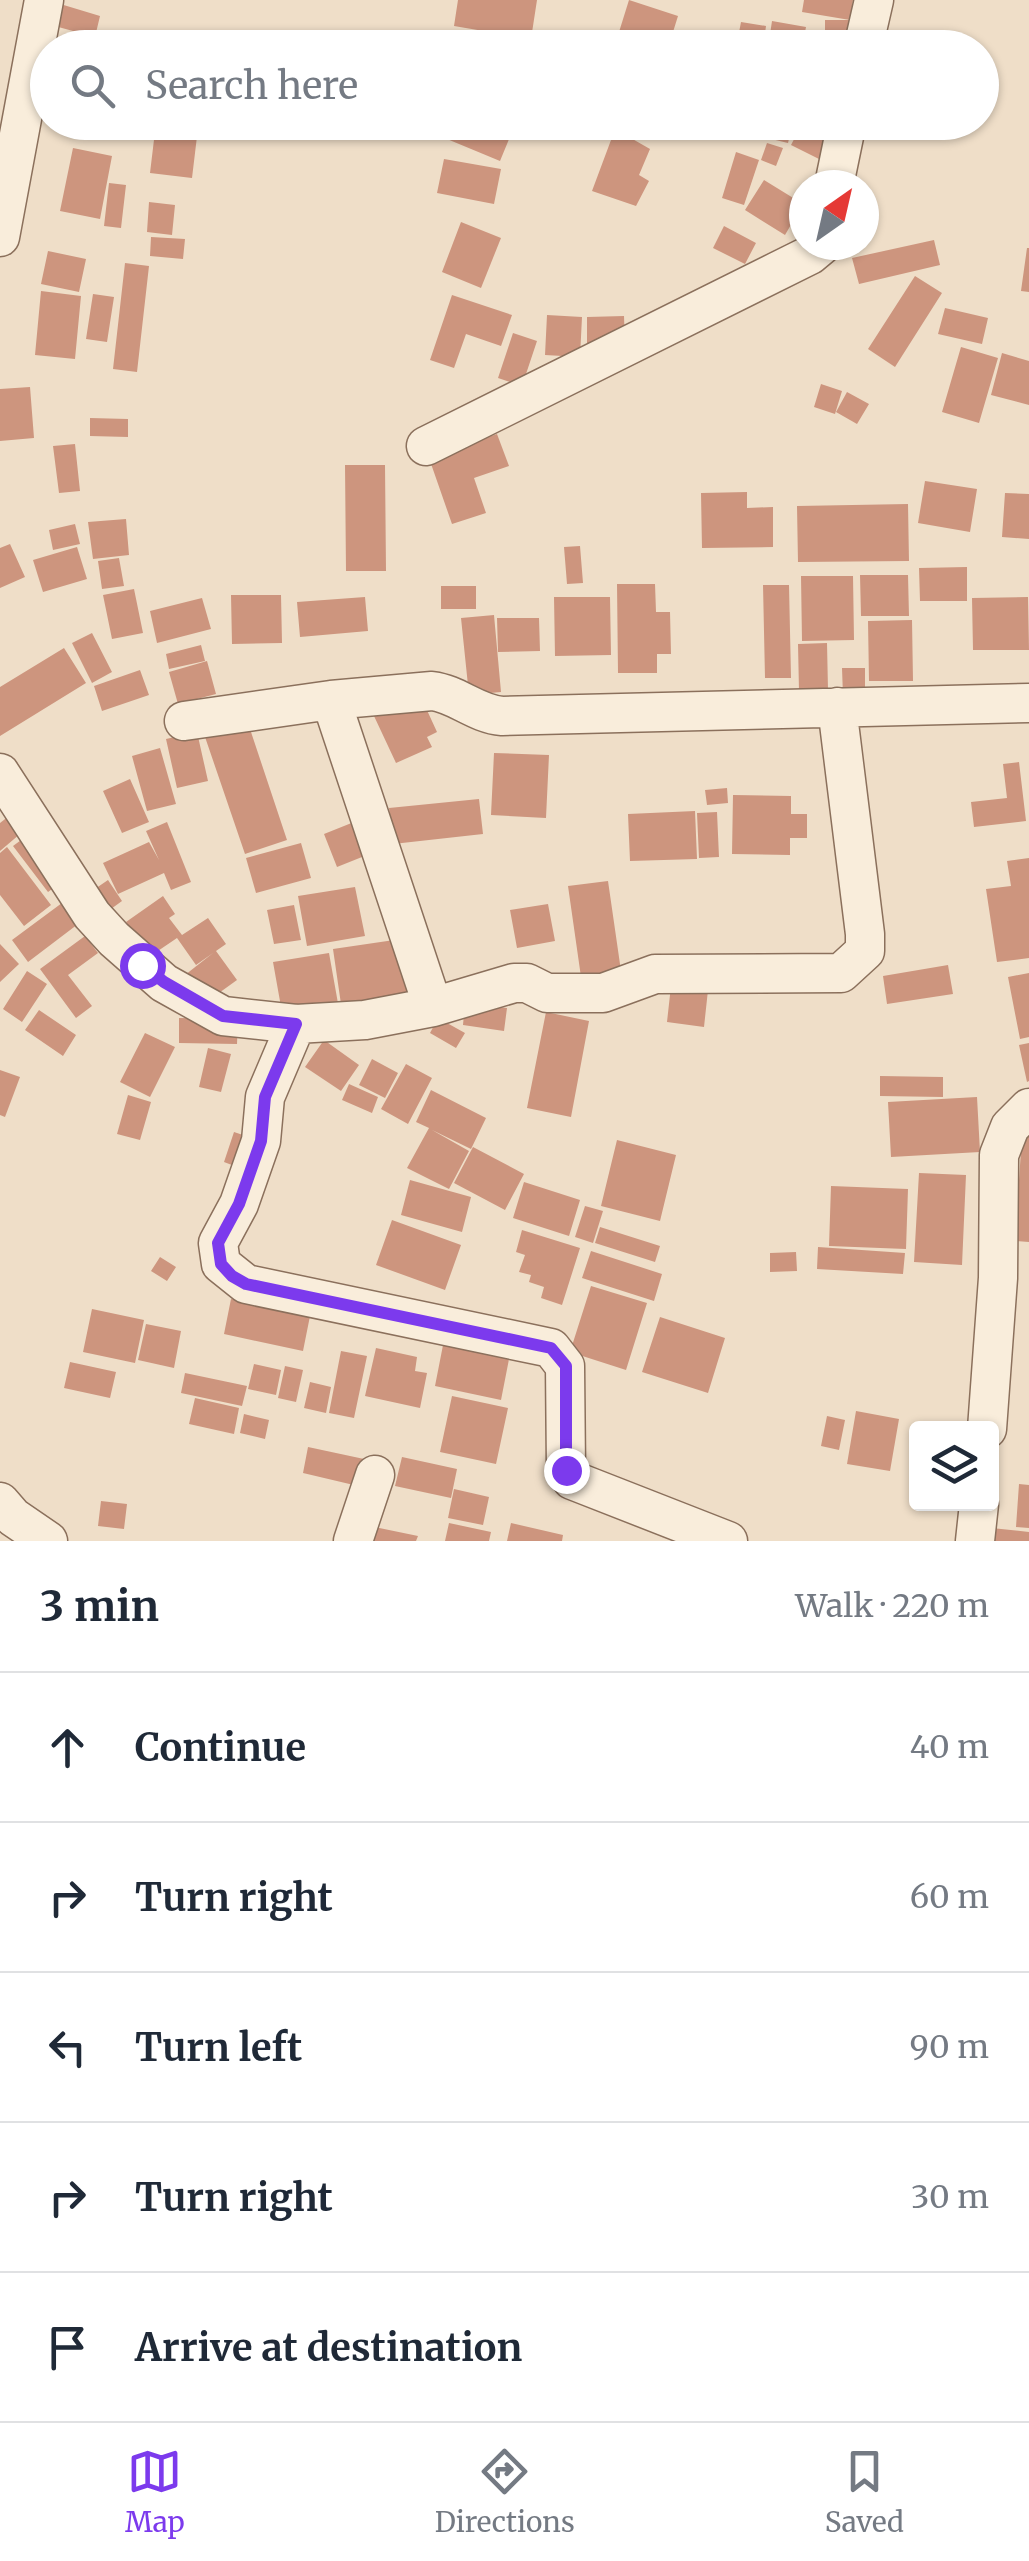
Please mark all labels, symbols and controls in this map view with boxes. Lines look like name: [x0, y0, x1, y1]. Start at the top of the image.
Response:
search box: [30, 30, 999, 140]
icon: search: [65, 58, 120, 113]
text: Search here: [145, 62, 358, 109]
north arrow: [789, 170, 879, 260]
route start: [120, 943, 166, 989]
map controls: [909, 1421, 999, 1511]
button: layers: [909, 1421, 999, 1511]
route end: [544, 1448, 590, 1494]
text: 3 min: [40, 1580, 159, 1632]
text: Walk · 220 m: [795, 1586, 989, 1626]
icon: ahead: [40, 1720, 95, 1775]
text: Continue: [135, 1724, 306, 1771]
text: 40 m: [910, 1727, 989, 1767]
icon: right: [40, 1870, 95, 1925]
text: Turn right: [135, 1874, 333, 1921]
text: 60 m: [910, 1877, 989, 1917]
icon: left: [40, 2020, 95, 2075]
text: Turn left: [135, 2024, 302, 2071]
text: 90 m: [910, 2027, 989, 2067]
icon: right: [40, 2170, 95, 2225]
text: Turn right: [135, 2174, 333, 2221]
text: 30 m: [911, 2177, 989, 2217]
icon: arrive: [40, 2320, 95, 2375]
text: Arrive at destination: [135, 2324, 522, 2371]
tab: Map: [125, 2444, 185, 2540]
tab: Directions: [435, 2444, 575, 2540]
tab: Saved: [825, 2444, 904, 2540]

